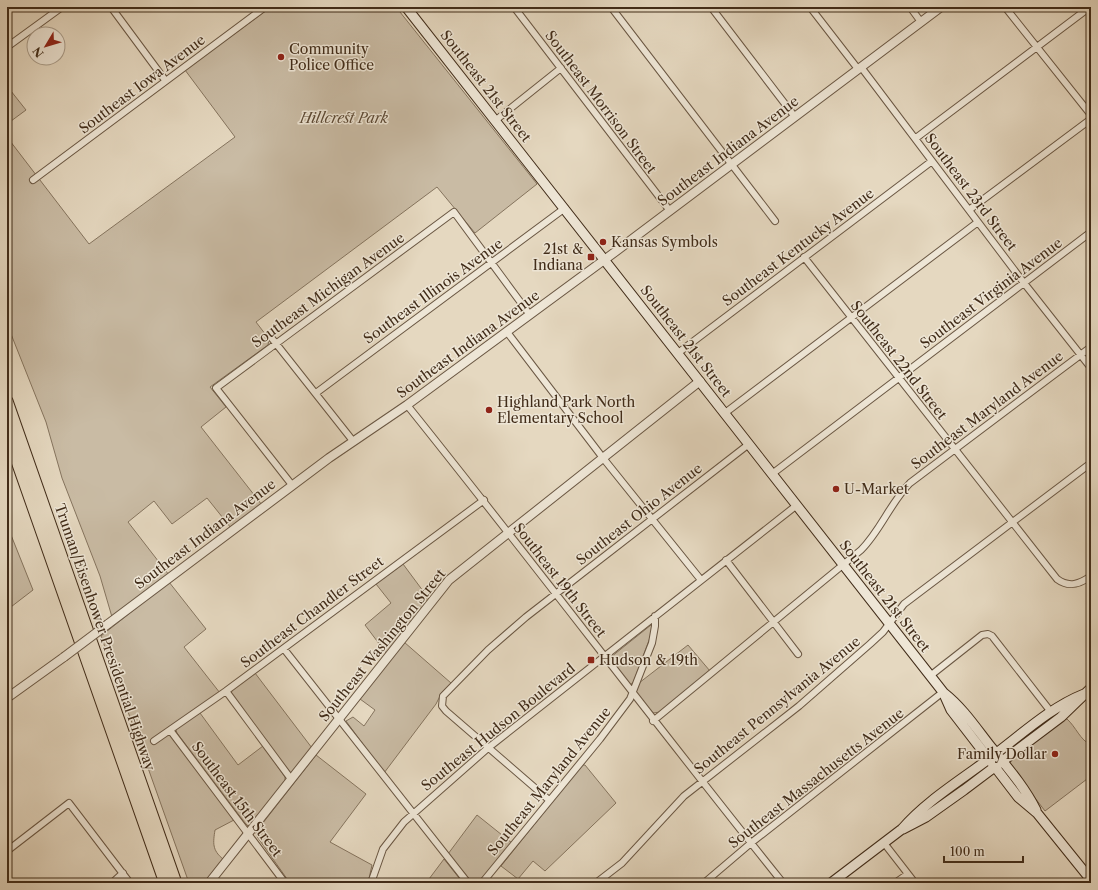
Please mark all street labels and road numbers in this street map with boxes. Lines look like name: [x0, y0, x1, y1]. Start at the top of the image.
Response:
street label: Southeast 21st Street: [437, 26, 535, 146]
street label: Southeast Morrison Street: [541, 27, 661, 177]
street label: Southeast Iowa Avenue: [75, 30, 209, 137]
street label: Southeast Indiana Avenue: [654, 92, 802, 210]
street label: Southeast 23rd Street: [921, 130, 1021, 254]
street label: Southeast Kentucky Avenue: [719, 184, 878, 310]
street label: Southeast Michigan Avenue: [248, 228, 408, 351]
street label: Southeast Virginia Avenue: [916, 233, 1066, 352]
street label: Southeast Illinois Avenue: [360, 234, 506, 348]
street label: Southeast 21st Street: [637, 281, 735, 401]
street label: Southeast Indiana Avenue: [393, 286, 543, 402]
street label: Southeast 22nd Street: [847, 297, 951, 423]
street label: Southeast Maryland Avenue: [907, 347, 1067, 473]
street label: Southeast Ohio Avenue: [572, 459, 706, 569]
street label: Southeast Indiana Avenue: [131, 475, 279, 593]
street label: Truman/Eisenhower Presidential Highway: [51, 501, 159, 773]
street label: Southeast 19th Street: [510, 519, 610, 641]
street label: Southeast 21st Street: [836, 536, 934, 656]
street label: Southeast Chandler Street: [237, 552, 387, 672]
street label: Southeast Washington Street: [315, 565, 449, 725]
street label: Southeast Pennsylvania Avenue: [690, 632, 864, 778]
street label: Southeast Hudson Boulevard: [417, 659, 579, 795]
street label: Southeast Maryland Avenue: [483, 703, 615, 859]
street label: Southeast Massachusetts Avenue: [725, 704, 907, 852]
street label: Southeast 15th Street: [188, 738, 286, 860]

